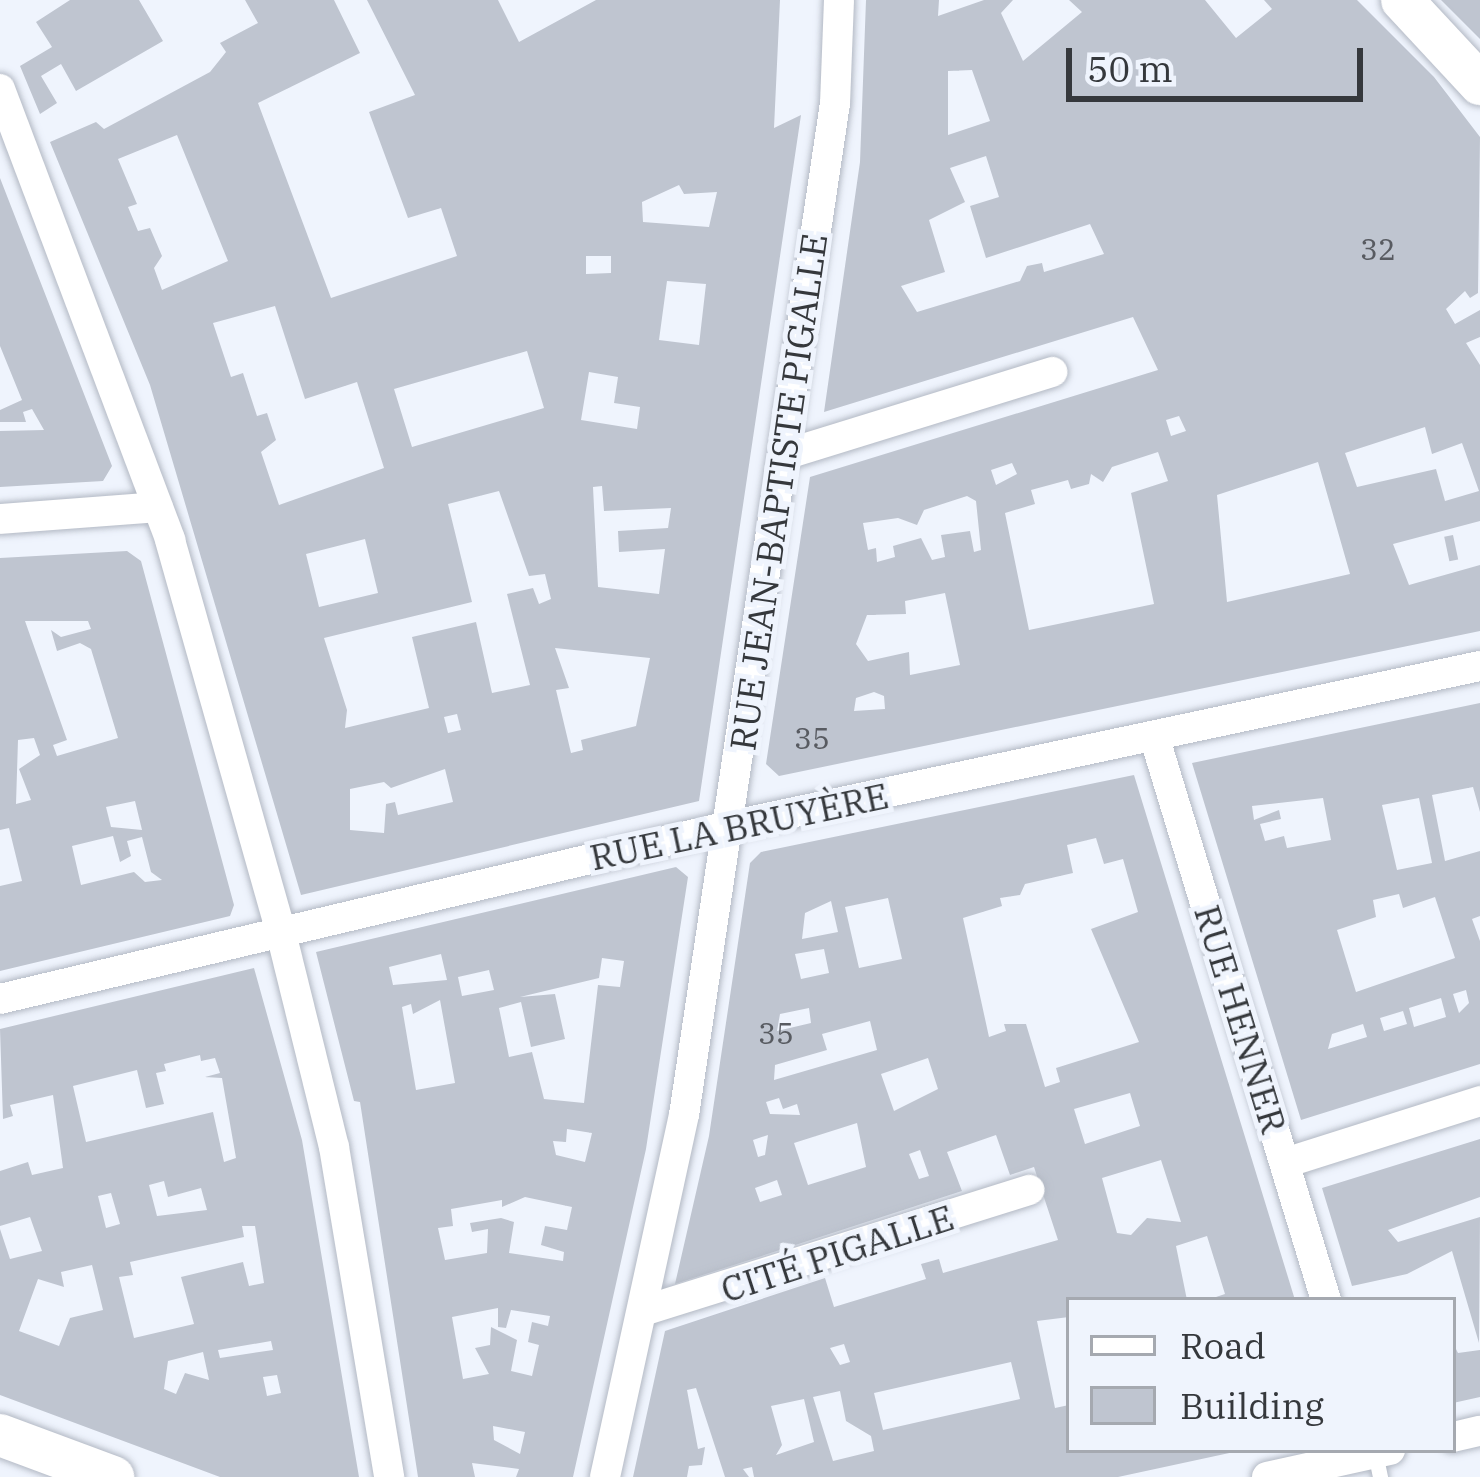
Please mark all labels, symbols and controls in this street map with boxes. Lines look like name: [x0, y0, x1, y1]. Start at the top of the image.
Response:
scale bar: [1072, 24, 1369, 98]
text: 50 m: [1087, 45, 1173, 92]
street label: RUE JEAN-BAPTISTE PIGALLE: [720, 231, 836, 753]
house number: 32: [1360, 231, 1396, 267]
house number: 35: [794, 720, 830, 756]
street label: RUE LA BRUYÈRE: [586, 773, 892, 879]
street label: RUE HENNER: [1186, 900, 1296, 1138]
house number: 35: [758, 1015, 794, 1051]
street label: CITÉ PIGALLE: [715, 1195, 959, 1311]
legend: [1066, 1297, 1456, 1453]
text: Road: [1180, 1322, 1266, 1369]
text: Building: [1180, 1382, 1324, 1429]

